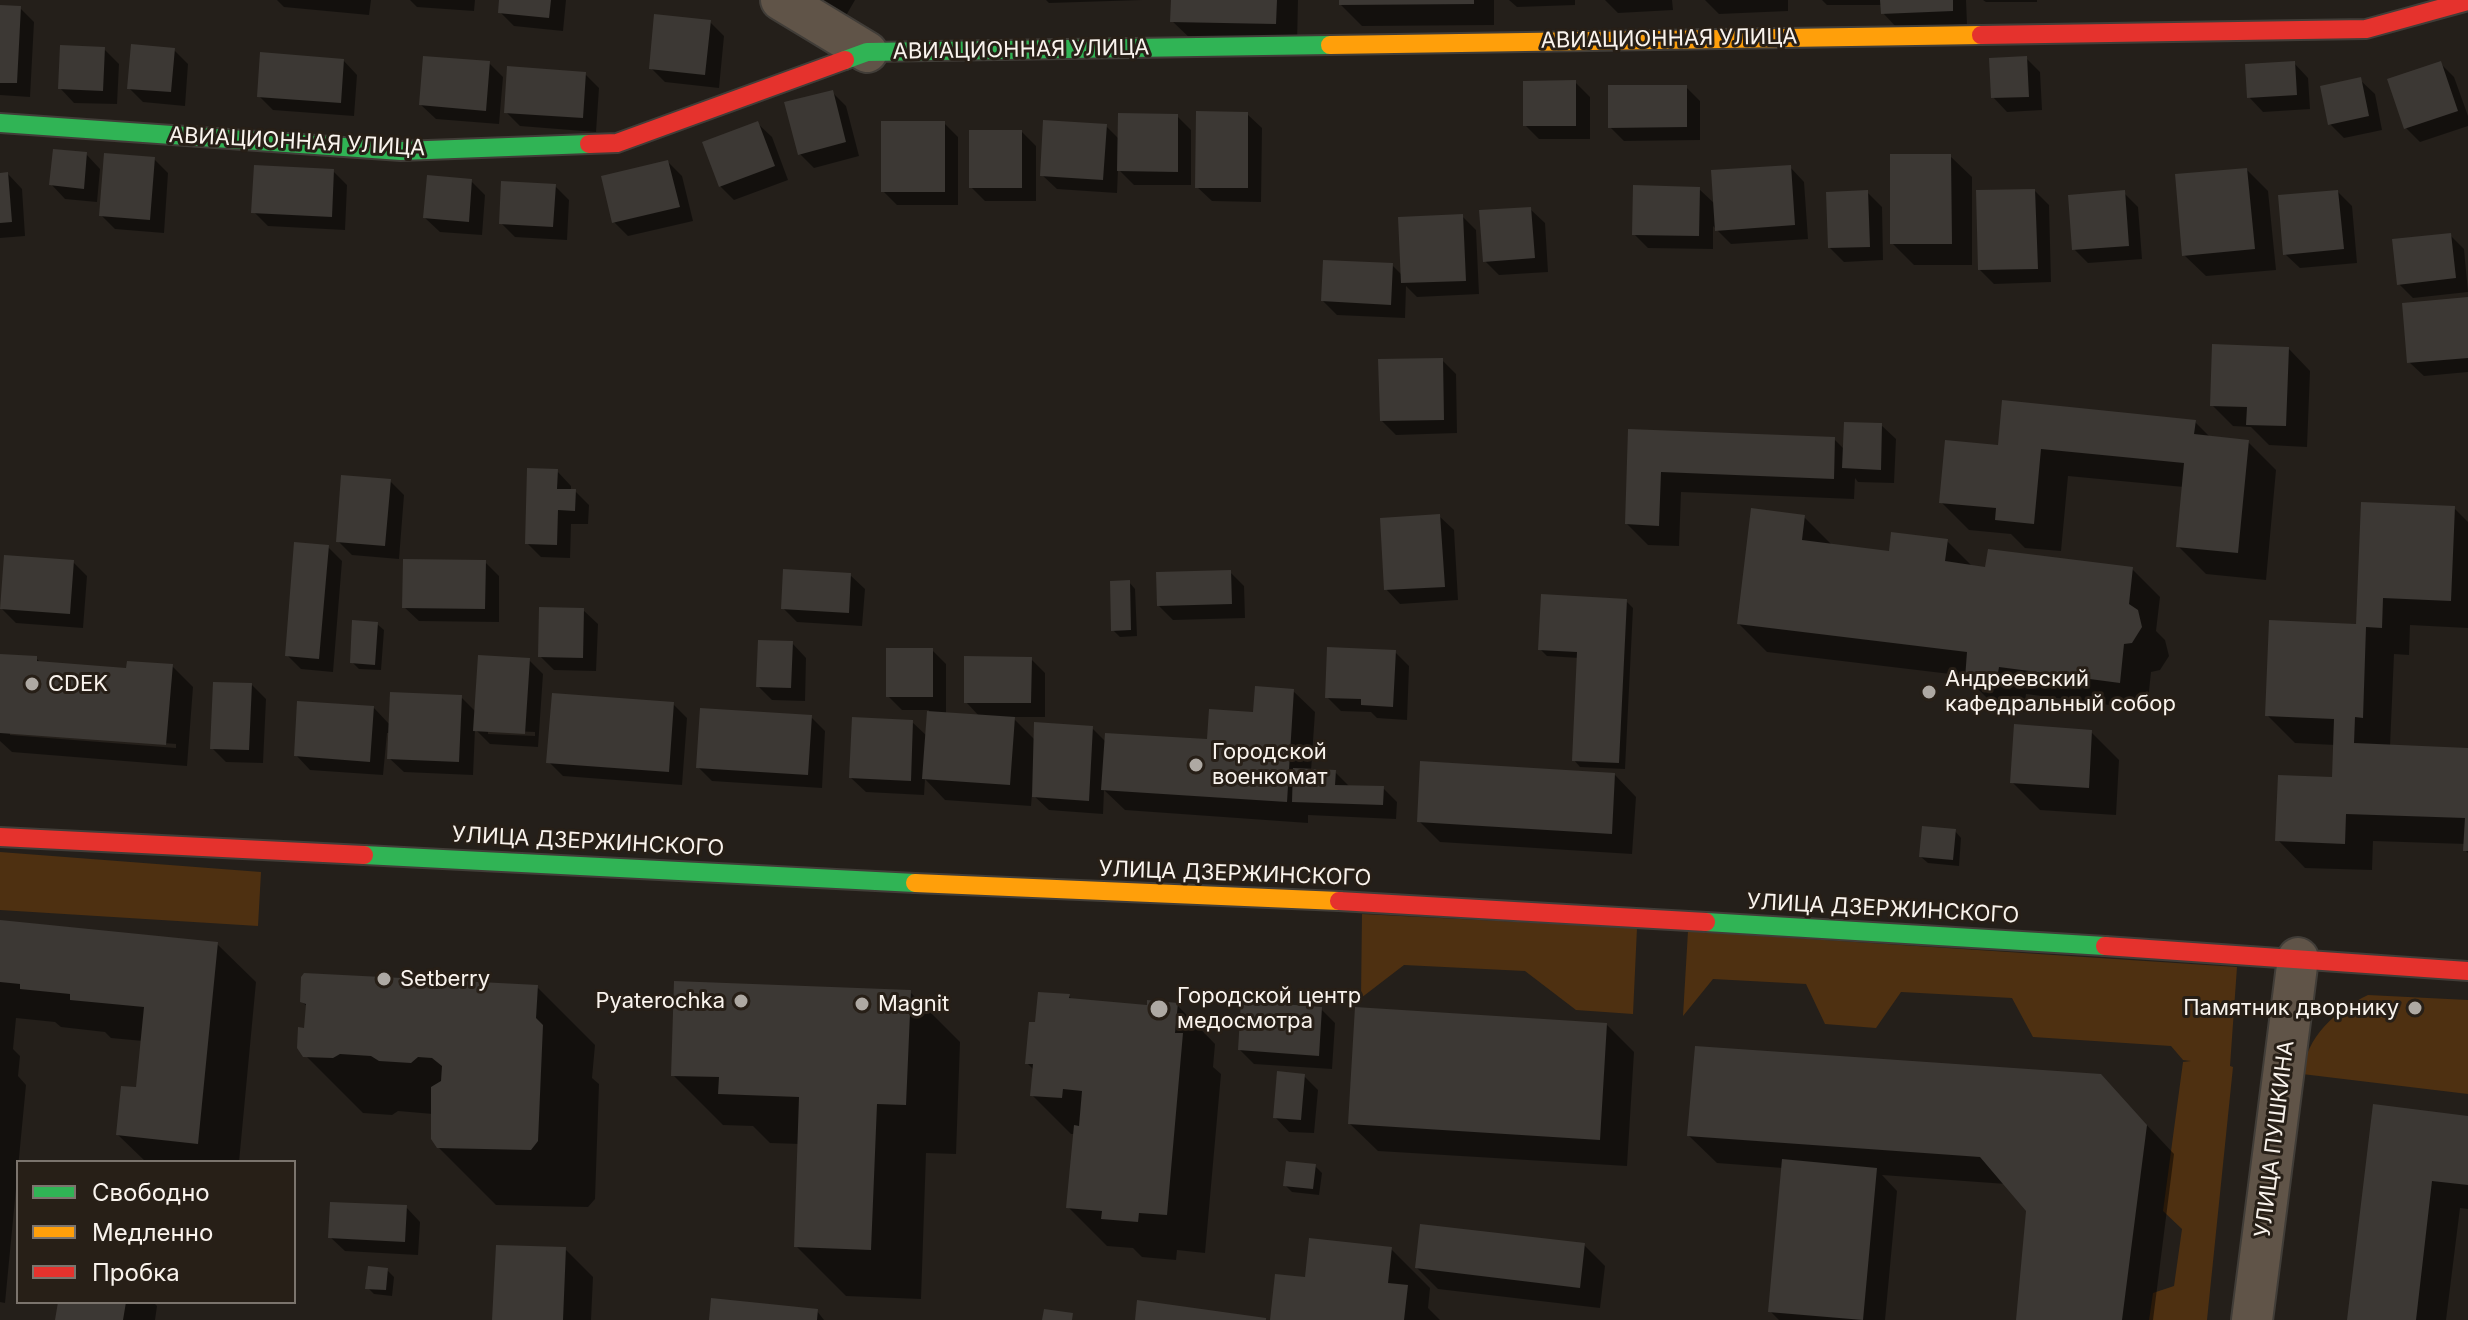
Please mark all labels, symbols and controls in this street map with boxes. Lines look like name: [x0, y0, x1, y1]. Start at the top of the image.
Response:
street label: АВИАЦИОННАЯ УЛИЦА: [1540, 24, 1798, 54]
street label: АВИАЦИОННАЯ УЛИЦА: [892, 35, 1150, 65]
street label: АВИАЦИОННАЯ УЛИЦА: [168, 122, 426, 162]
place label: Андреевский кафедральный собор: [1945, 666, 2176, 718]
place label: CDEK: [48, 671, 108, 697]
marker: CDEK: [23, 675, 41, 693]
marker: Андреевский кафедральный собор: [1920, 683, 1938, 701]
place label: Городской военкомат: [1212, 739, 1328, 790]
marker: Городской военкомат: [1187, 756, 1205, 774]
street label: УЛИЦА ДЗЕРЖИНСКОГО: [451, 822, 725, 862]
street label: УЛИЦА ДЗЕРЖИНСКОГО: [1098, 856, 1372, 892]
street label: УЛИЦА ДЗЕРЖИНСКОГО: [1746, 889, 2020, 929]
place label: Setberry: [400, 966, 490, 992]
marker: Setberry: [375, 970, 393, 988]
place label: Городской центр медосмотра: [1177, 983, 1361, 1034]
place label: Pyaterochka: [595, 988, 725, 1014]
place label: Magnit: [878, 991, 949, 1017]
marker: Pyaterochka: [732, 992, 750, 1010]
marker: Magnit: [853, 995, 871, 1013]
place label: Памятник дворнику: [2183, 995, 2399, 1021]
marker: Городской центр медосмотра: [1148, 998, 1170, 1020]
marker: Памятник дворнику: [2406, 999, 2424, 1017]
street label: УЛИЦА ПУШКИНА: [2250, 1039, 2300, 1239]
legend: [16, 1160, 296, 1304]
text: Свободно: [92, 1178, 210, 1207]
text: Медленно: [92, 1218, 213, 1247]
text: Пробка: [92, 1258, 180, 1287]

